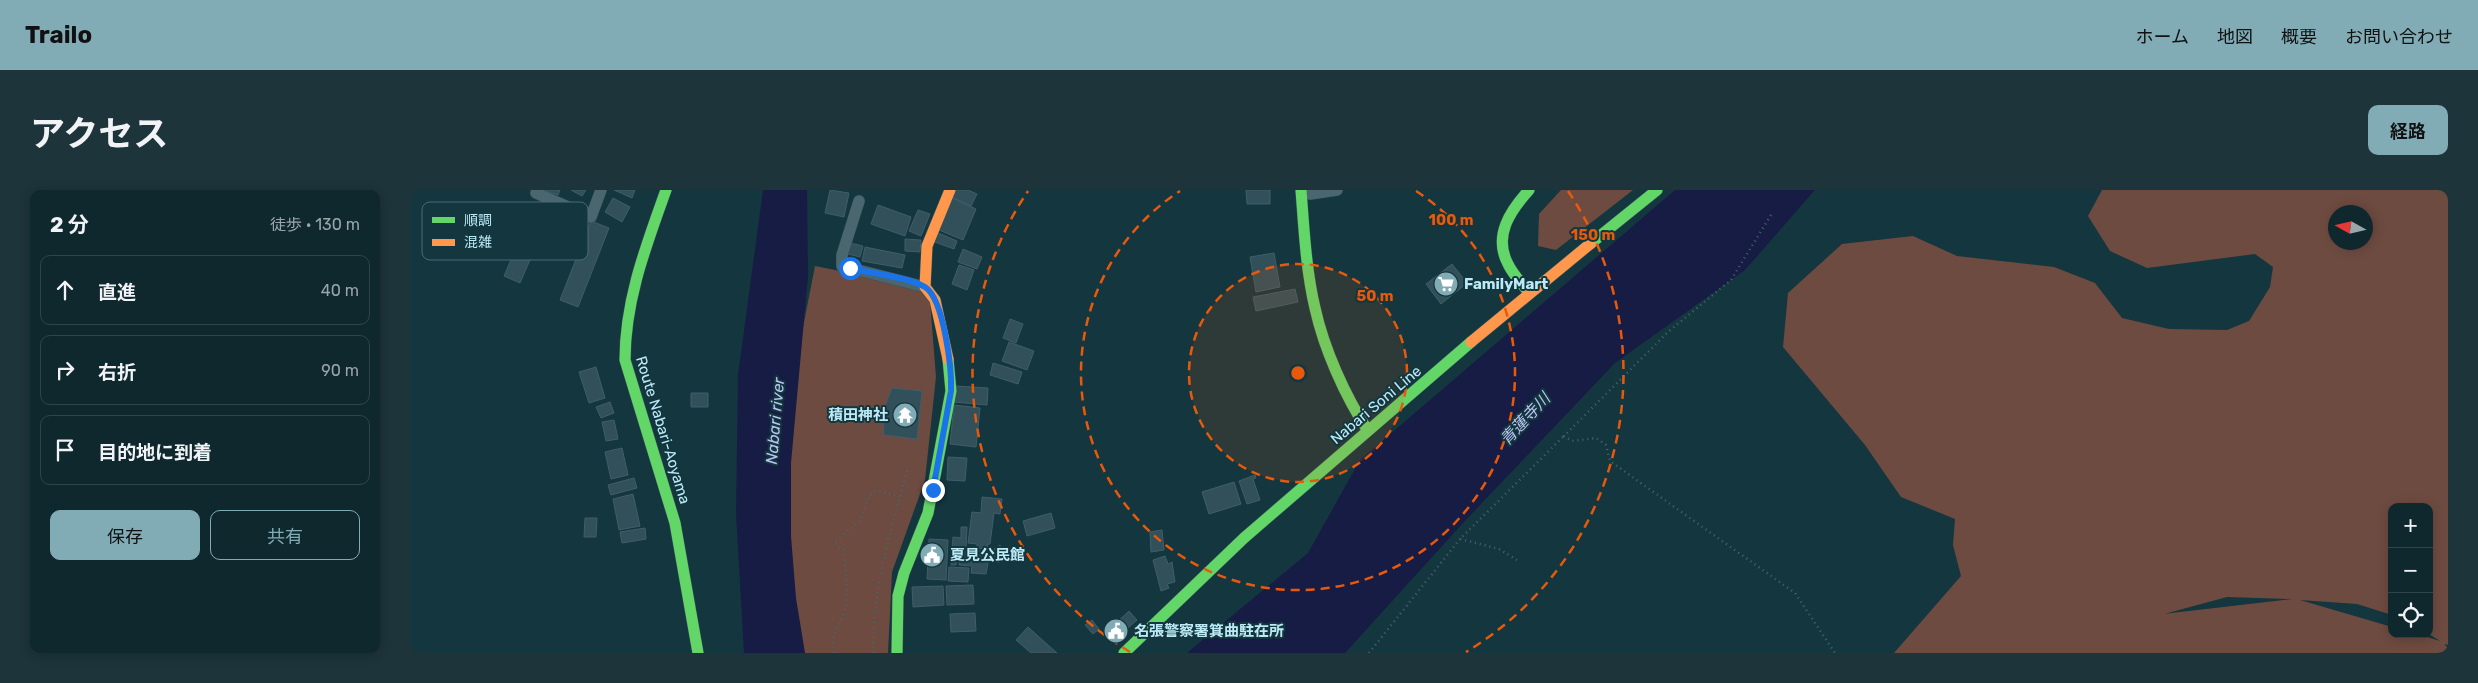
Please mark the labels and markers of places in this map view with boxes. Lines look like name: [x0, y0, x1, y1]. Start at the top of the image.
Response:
supermarket icon: FamilyMart: [1433, 271, 1459, 297]
place label: FamilyMart: [1464, 275, 1548, 293]
centre of rings: [1289, 364, 1307, 382]
temple icon: 積田神社: [892, 402, 918, 428]
place label: 積田神社: [828, 406, 888, 424]
public building icon: 夏見公民館: [919, 542, 945, 568]
place label: 夏見公民館: [950, 546, 1025, 564]
public building icon: 名張警察署箕曲駐在所: [1103, 618, 1129, 644]
place label: 名張警察署箕曲駐在所: [1134, 622, 1284, 640]

